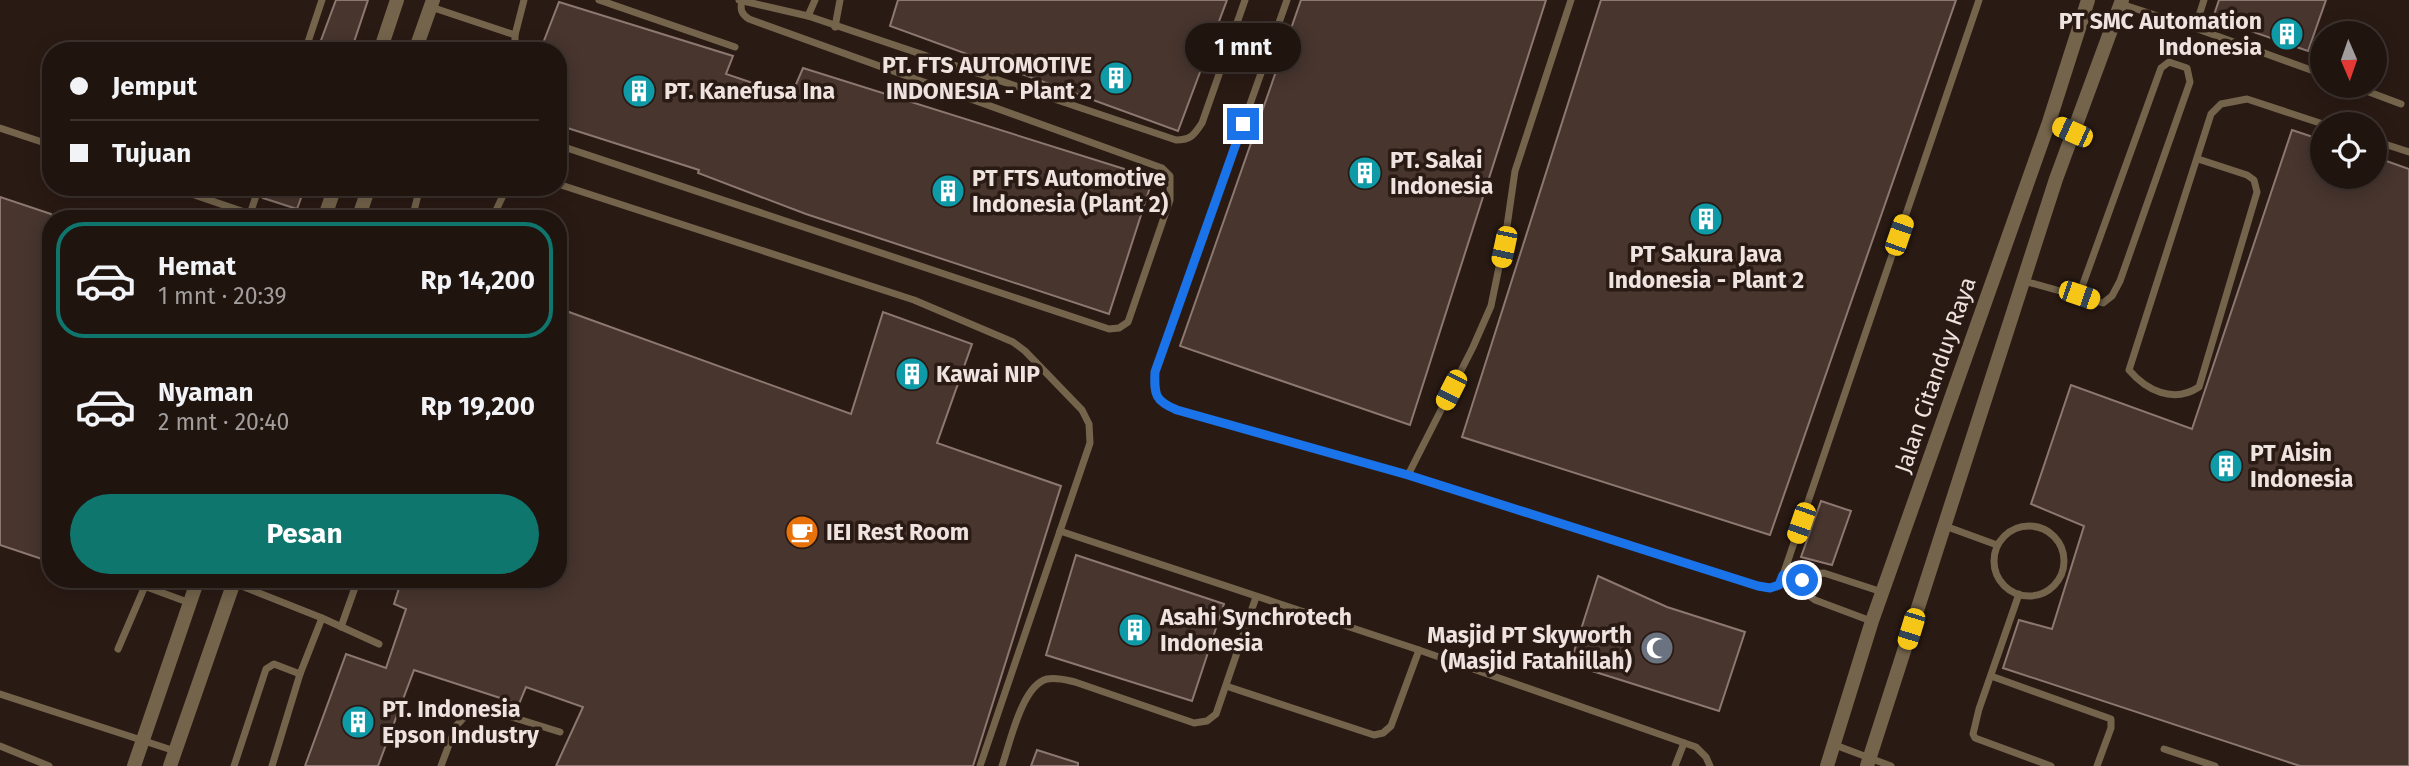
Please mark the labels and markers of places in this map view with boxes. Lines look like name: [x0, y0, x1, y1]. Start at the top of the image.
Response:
place label: PT SMC Automation Indonesia: [2059, 7, 2262, 61]
building icon: PT SMC Automation Indonesia: [2268, 15, 2306, 53]
place label: PT. FTS AUTOMOTIVE INDONESIA - Plant 2: [882, 51, 1092, 105]
building icon: PT. FTS AUTOMOTIVE INDONESIA - Plant 2: [1097, 59, 1135, 97]
building icon: PT. Kanefusa Ina: [620, 72, 658, 110]
place label: PT. Kanefusa Ina: [664, 77, 835, 105]
place label: PT. Sakai Indonesia: [1390, 146, 1493, 200]
building icon: PT. Sakai Indonesia: [1346, 154, 1384, 192]
place label: PT FTS Automotive Indonesia (Plant 2): [972, 164, 1169, 218]
building icon: PT FTS Automotive Indonesia (Plant 2): [929, 172, 967, 210]
building icon: PT Sakura Java Indonesia - Plant 2: [1687, 200, 1725, 238]
place label: PT Sakura Java Indonesia - Plant 2: [1608, 240, 1804, 294]
building icon: Kawai NIP: [893, 355, 931, 393]
place label: Kawai NIP: [936, 360, 1040, 388]
place label: PT Aisin Indonesia: [2250, 439, 2353, 493]
building icon: PT Aisin Indonesia: [2207, 447, 2245, 485]
cafe icon: IEI Rest Room: [783, 513, 821, 551]
place label: IEI Rest Room: [826, 518, 969, 546]
place label: Asahi Synchrotech Indonesia: [1159, 603, 1352, 657]
building icon: Asahi Synchrotech Indonesia: [1116, 611, 1154, 649]
place label: Masjid PT Skyworth (Masjid Fatahillah): [1427, 621, 1633, 675]
mosque icon: Masjid PT Skyworth (Masjid Fatahillah): [1638, 629, 1676, 667]
place label: PT. Indonesia Epson Industry: [382, 695, 540, 749]
building icon: PT. Indonesia Epson Industry: [339, 703, 377, 741]

